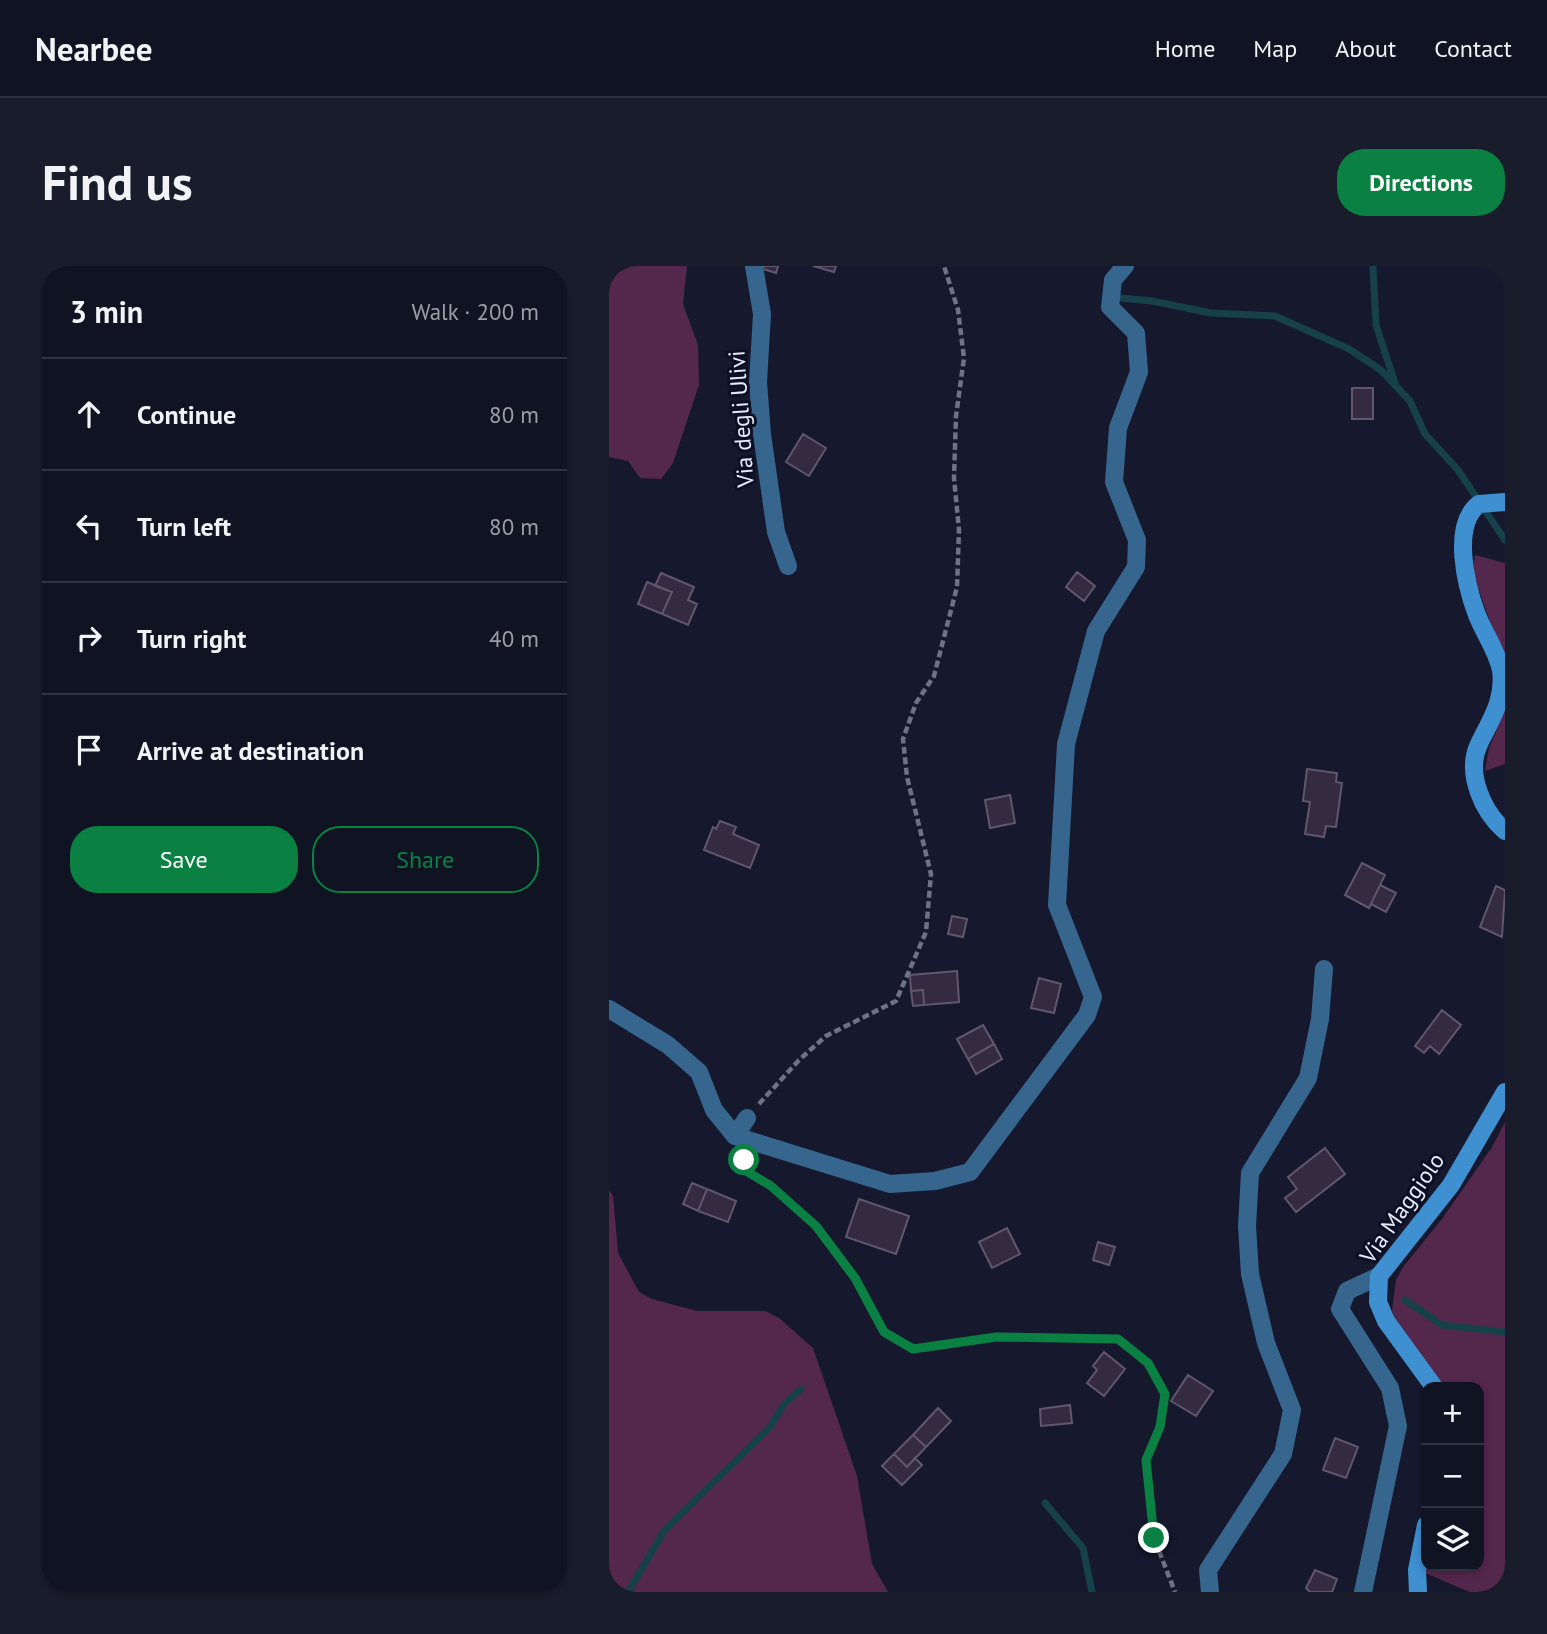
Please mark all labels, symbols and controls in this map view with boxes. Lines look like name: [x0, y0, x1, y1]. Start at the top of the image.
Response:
text: Nearbee: [35, 27, 152, 70]
text: Home: [1155, 33, 1215, 64]
text: Map: [1253, 33, 1297, 64]
text: About: [1335, 33, 1396, 64]
text: Contact: [1434, 33, 1512, 64]
button: Directions: [1337, 149, 1505, 216]
text: Find us: [42, 150, 193, 214]
text: 3 min: [70, 292, 143, 331]
text: Walk · 200 m: [412, 297, 539, 326]
street label: Via degli Ulivi: [721, 350, 760, 489]
icon: ahead: [70, 395, 108, 433]
text: Continue: [137, 398, 236, 431]
text: 80 m: [489, 400, 539, 429]
icon: left: [70, 507, 108, 545]
text: Turn left: [137, 510, 231, 543]
text: 80 m: [489, 512, 539, 541]
icon: right: [70, 619, 108, 657]
text: Turn right: [137, 622, 246, 655]
text: 40 m: [489, 624, 539, 653]
icon: arrive: [70, 731, 108, 769]
text: Arrive at destination: [137, 734, 364, 767]
button: Save: [70, 826, 298, 893]
button: Share: [312, 826, 539, 893]
route start: [728, 1144, 759, 1175]
street label: Via Maggiolo: [1352, 1147, 1450, 1270]
map controls: [1421, 1382, 1484, 1571]
button: +: [1421, 1382, 1484, 1445]
button: −: [1421, 1445, 1484, 1508]
button: layers: [1421, 1508, 1484, 1571]
route end: [1138, 1522, 1169, 1553]

